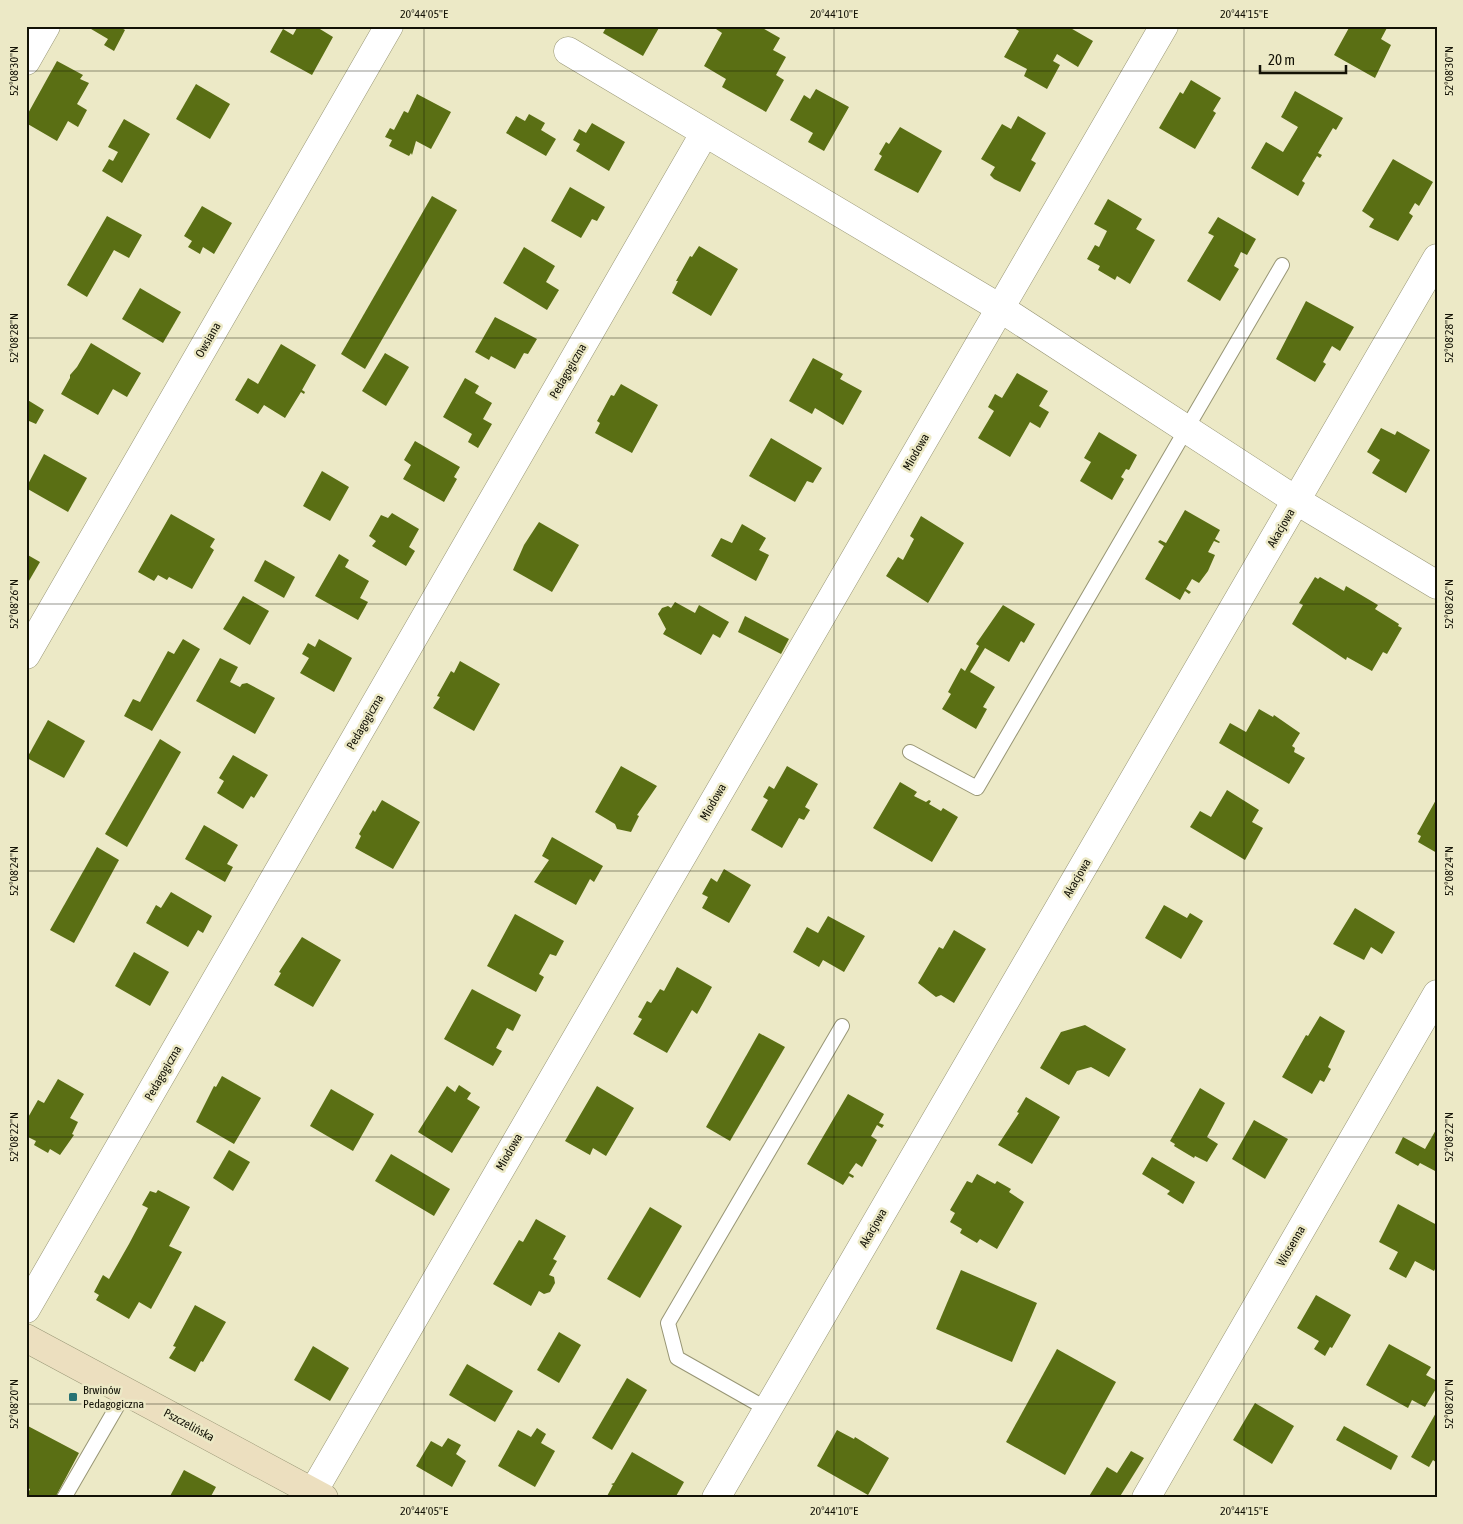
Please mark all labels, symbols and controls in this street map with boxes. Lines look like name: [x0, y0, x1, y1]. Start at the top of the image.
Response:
text: 20°44'05"E: [400, 7, 448, 21]
text: 20°44'10"E: [810, 7, 858, 21]
text: 20°44'15"E: [1220, 7, 1268, 21]
scale bar: [1260, 42, 1347, 74]
text: 52°08'30"N: [7, 46, 21, 96]
text: 52°08'30"N: [1442, 46, 1456, 96]
text: 20 m: [1268, 51, 1295, 68]
text: 52°08'28"N: [7, 313, 21, 363]
text: 52°08'28"N: [1442, 313, 1456, 363]
street label: Owsiana: [192, 320, 224, 360]
street label: Pedagogiczna: [547, 341, 589, 401]
street label: Miodowa: [900, 431, 932, 473]
street label: Akacjowa: [1264, 506, 1298, 550]
text: 52°08'26"N: [7, 579, 21, 629]
text: 52°08'26"N: [1442, 579, 1456, 629]
street label: Pedagogiczna: [344, 692, 386, 752]
street label: Miodowa: [697, 781, 729, 823]
text: 52°08'24"N: [7, 846, 21, 896]
text: 52°08'24"N: [1442, 846, 1456, 896]
street label: Akacjowa: [1060, 856, 1094, 900]
street label: Pedagogiczna: [142, 1043, 184, 1103]
text: 52°08'22"N: [7, 1112, 21, 1162]
text: 52°08'22"N: [1442, 1112, 1456, 1162]
street label: Miodowa: [493, 1131, 525, 1173]
street label: Akacjowa: [856, 1206, 890, 1250]
street label: Wiosenna: [1274, 1223, 1308, 1269]
text: 52°08'20"N: [7, 1379, 21, 1429]
text: 52°08'20"N: [1442, 1379, 1456, 1429]
place label: Brwinów Pedagogiczna: [83, 1383, 144, 1411]
marker: Brwinów Pedagogiczna: [67, 1391, 79, 1403]
street label: Pszczelińska: [161, 1406, 217, 1444]
text: 20°44'05"E: [400, 1504, 448, 1518]
text: 20°44'10"E: [810, 1504, 858, 1518]
text: 20°44'15"E: [1220, 1504, 1268, 1518]

